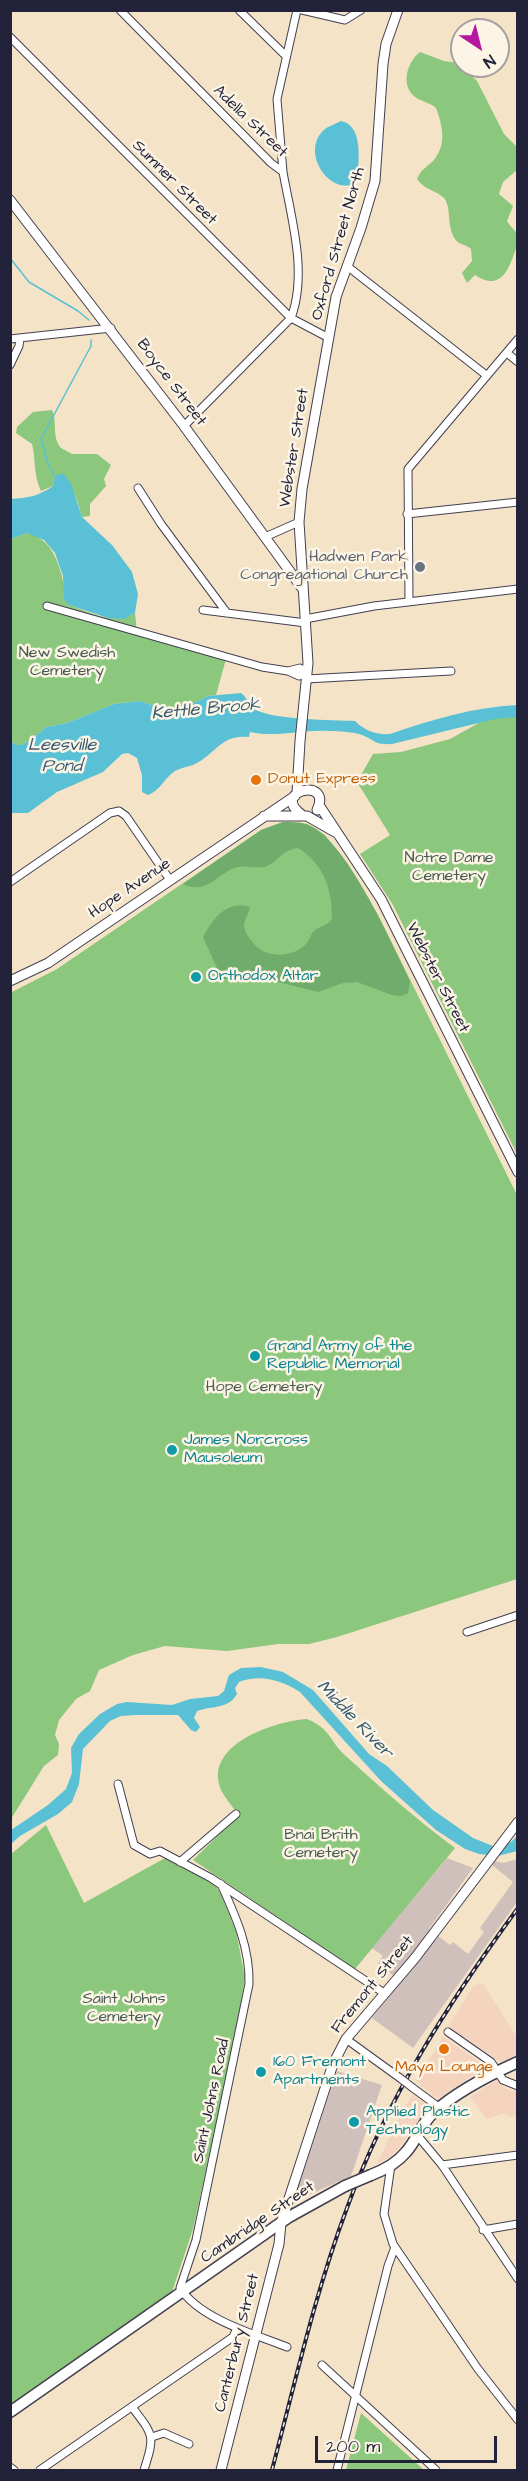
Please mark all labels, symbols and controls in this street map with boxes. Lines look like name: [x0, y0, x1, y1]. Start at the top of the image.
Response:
north arrow: [450, 18, 510, 78]
text: N: [479, 49, 500, 73]
street label: Adella Street: [209, 82, 291, 162]
street label: Sumner Street: [128, 137, 220, 229]
street label: Oxford Street North: [308, 165, 370, 323]
street label: Boyce Street: [132, 336, 210, 430]
street label: Webster Street: [276, 387, 314, 509]
place label: Hadwen Park Congregational Church: [240, 548, 408, 586]
marker: Hadwen Park Congregational Church: [413, 560, 427, 574]
park label: New Swedish Cemetery: [19, 644, 115, 682]
water label: Kettle Brook: [151, 694, 261, 726]
water label: Leesville Pond: [28, 735, 96, 777]
place label: Donut Express: [268, 770, 376, 790]
marker: Donut Express: [249, 773, 263, 787]
park label: Notre Dame Cemetery: [404, 849, 494, 887]
street label: Hope Avenue: [85, 855, 175, 923]
street label: Webster Street: [401, 920, 473, 1036]
place label: Orthodox Altar: [208, 967, 318, 987]
marker: Orthodox Altar: [189, 970, 203, 984]
place label: Grand Army of the Republic Memorial: [267, 1337, 412, 1375]
marker: Grand Army of the Republic Memorial: [248, 1349, 262, 1363]
park label: Hope Cemetery: [206, 1378, 322, 1398]
place label: James Norcross Mausoleum: [184, 1431, 308, 1469]
marker: James Norcross Mausoleum: [165, 1443, 179, 1457]
water label: Middle River: [311, 1676, 397, 1764]
park label: Bnai Brith Cemetery: [284, 1826, 358, 1864]
street label: Fremont Street: [328, 1932, 418, 2038]
park label: Saint Johns Cemetery: [82, 1990, 166, 2028]
street label: Saint Johns Road: [189, 2037, 235, 2165]
marker: Maya Lounge: [437, 2042, 451, 2056]
place label: 160 Fremont Apartments: [273, 2053, 366, 2091]
place label: Maya Lounge: [395, 2058, 493, 2078]
marker: 160 Fremont Apartments: [254, 2065, 268, 2079]
place label: Applied Plastic Technology: [366, 2103, 470, 2141]
marker: Applied Plastic Technology: [347, 2115, 361, 2129]
street label: Cambridge Street: [197, 2178, 319, 2268]
street label: Canterbury Street: [212, 2272, 264, 2414]
scale bar: [318, 2424, 500, 2462]
text: 200 m: [326, 2434, 380, 2459]

